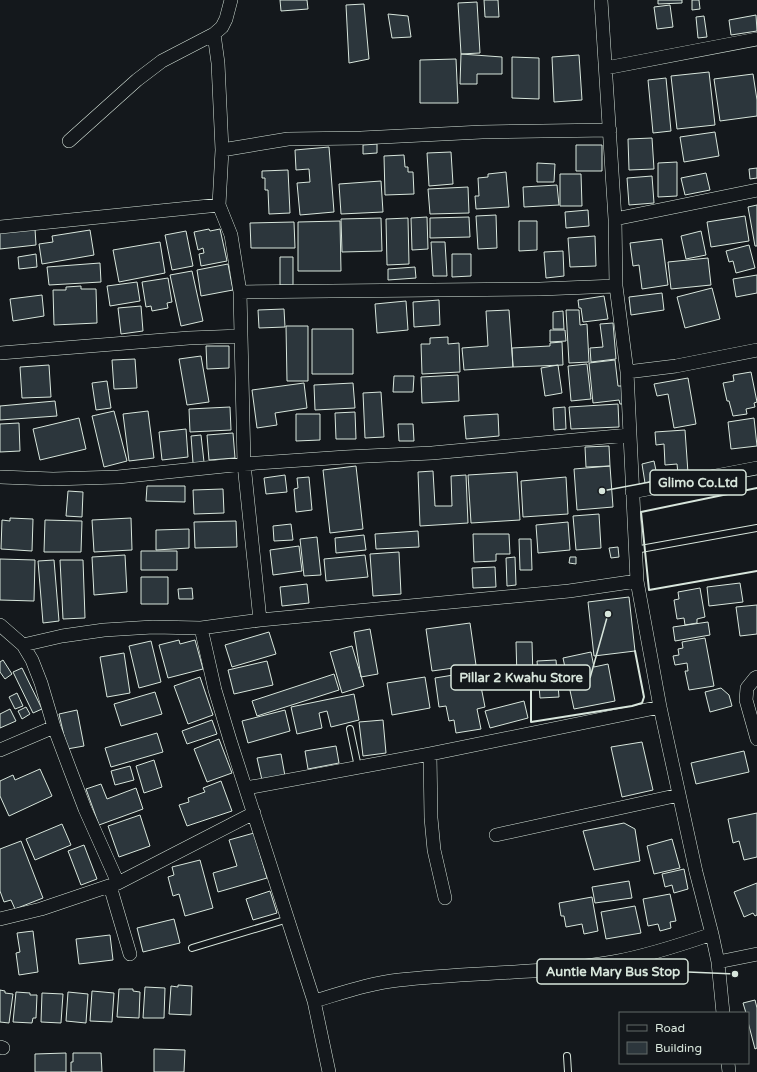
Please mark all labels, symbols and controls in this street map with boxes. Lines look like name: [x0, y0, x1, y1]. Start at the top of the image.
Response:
callout: Glimo Co.Ltd: [650, 470, 746, 495]
text: Glimo Co.Ltd: [658, 475, 738, 491]
callout: Pillar 2 Kwahu Store: [451, 665, 590, 690]
text: Pillar 2 Kwahu Store: [459, 670, 583, 686]
callout: Auntie Mary Bus Stop: [537, 959, 688, 984]
text: Auntie Mary Bus Stop: [546, 964, 680, 980]
legend: [619, 1012, 749, 1064]
text: Road: [655, 1021, 685, 1035]
text: Building: [655, 1041, 702, 1055]

